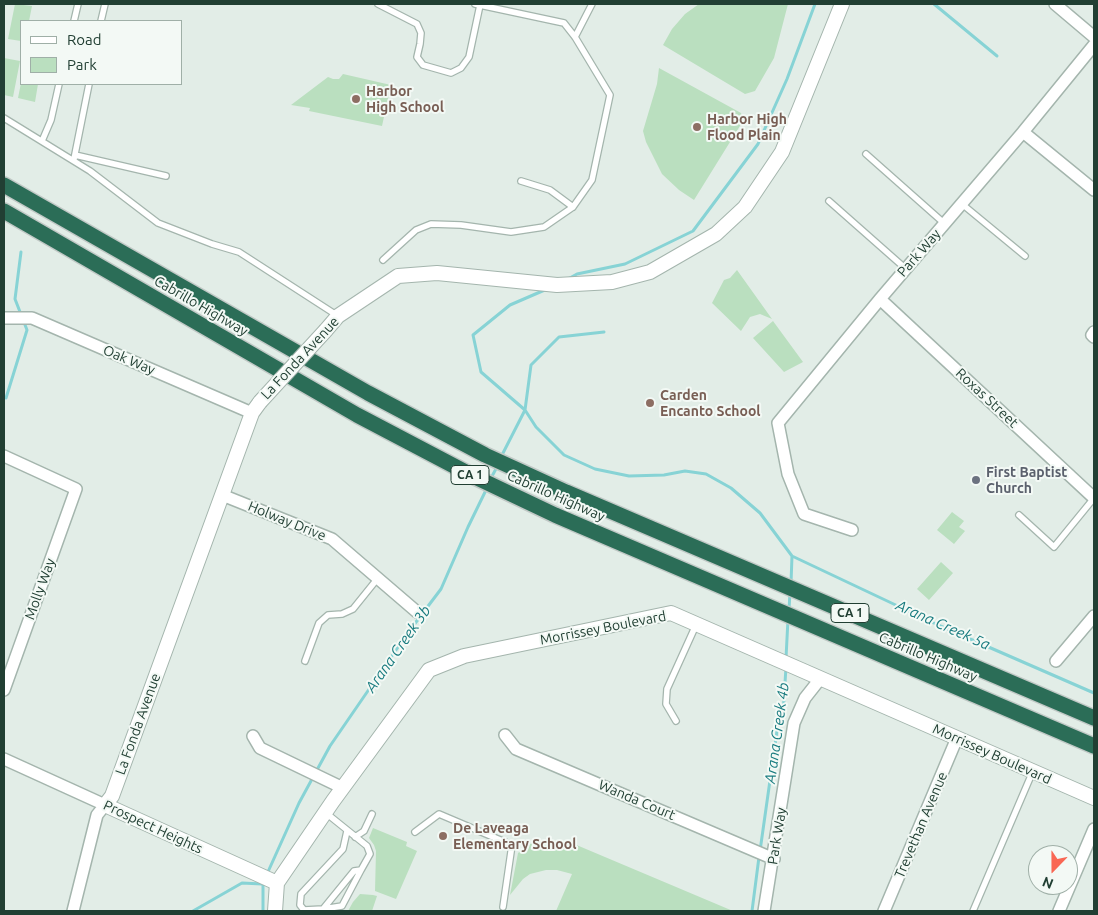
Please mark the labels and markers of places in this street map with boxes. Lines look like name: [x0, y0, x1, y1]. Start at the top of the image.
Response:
place label: Harbor High School: [366, 83, 444, 115]
marker: Harbor High School: [350, 93, 362, 105]
place label: Harbor High Flood Plain: [707, 111, 787, 144]
marker: Harbor High Flood Plain: [691, 121, 703, 133]
place label: Carden Encanto School: [660, 387, 761, 420]
marker: Carden Encanto School: [644, 397, 656, 409]
place label: First Baptist Church: [986, 464, 1067, 497]
marker: First Baptist Church: [970, 474, 982, 486]
place label: De Laveaga Elementary School: [453, 820, 576, 852]
marker: De Laveaga Elementary School: [437, 830, 449, 842]

